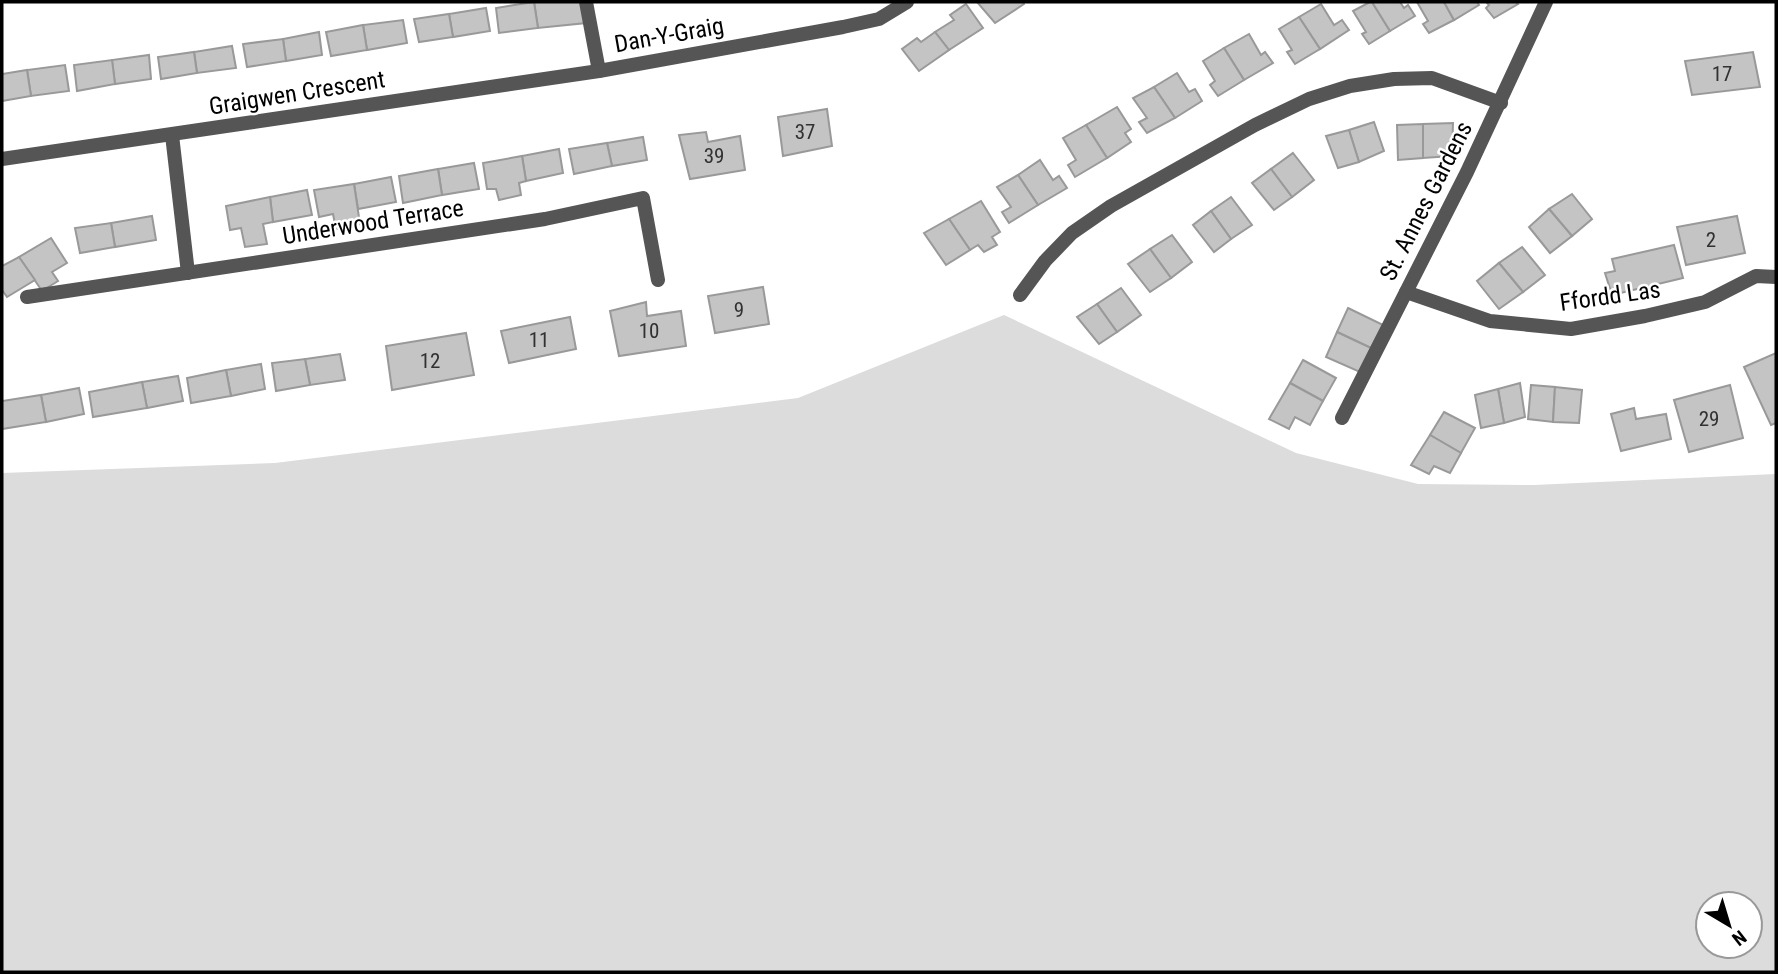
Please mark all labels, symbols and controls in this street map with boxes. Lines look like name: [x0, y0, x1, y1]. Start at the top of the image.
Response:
street label: Dan-Y-Graig: [612, 12, 726, 58]
house number: 17: [1712, 62, 1732, 86]
street label: Graigwen Crescent: [207, 65, 387, 121]
street label: St. Annes Gardens: [1374, 117, 1478, 285]
house number: 37: [795, 120, 815, 144]
house number: 39: [704, 144, 724, 168]
street label: Underwood Terrace: [280, 194, 466, 250]
house number: 2: [1706, 228, 1716, 252]
street label: Ffordd Las: [1558, 275, 1662, 317]
house number: 9: [734, 298, 744, 322]
house number: 10: [639, 319, 659, 343]
house number: 11: [529, 328, 549, 352]
house number: 12: [420, 349, 440, 373]
house number: 29: [1699, 407, 1719, 431]
north arrow: [1694, 890, 1764, 960]
text: N: [1727, 925, 1751, 951]

